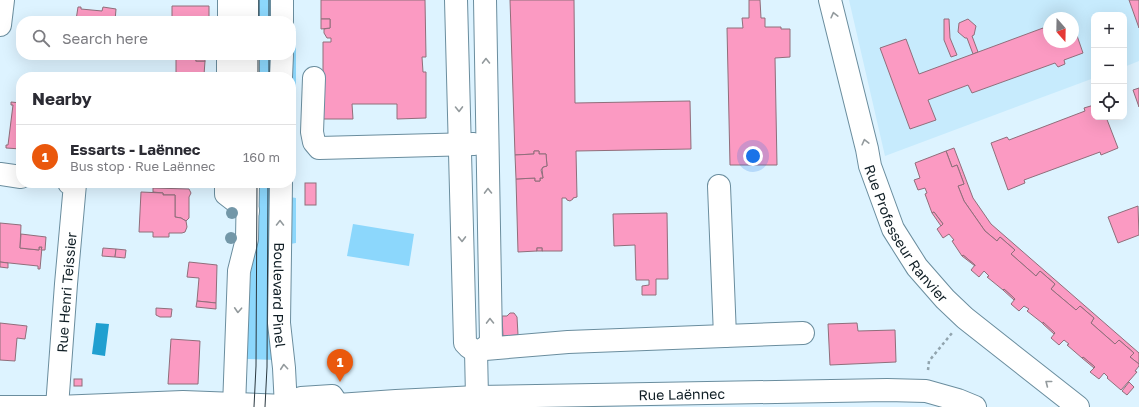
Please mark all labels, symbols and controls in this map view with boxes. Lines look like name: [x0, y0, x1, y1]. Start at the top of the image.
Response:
one-way arrow: [830, 12, 838, 19]
north arrow: [1043, 12, 1079, 48]
map controls: [1091, 12, 1127, 120]
button: +: [1091, 12, 1127, 48]
search box: [16, 16, 296, 60]
icon: search: [30, 27, 52, 49]
text: Search here: [62, 29, 148, 47]
button: −: [1091, 48, 1127, 84]
one-way arrow: [482, 58, 490, 64]
button: locate: [1091, 84, 1127, 120]
text: Nearby: [32, 88, 92, 109]
one-way arrow: [454, 106, 463, 112]
one-way arrow: [862, 138, 870, 145]
text: Essarts - Laënnec: [70, 140, 201, 158]
your location: [743, 146, 763, 166]
text: 1: [42, 149, 48, 165]
text: 160 m: [243, 149, 280, 165]
text: Bus stop · Rue Laënnec: [70, 158, 215, 174]
street label: Rue Professeur Ranvier: [862, 162, 952, 306]
one-way arrow: [484, 188, 493, 194]
one-way arrow: [276, 220, 284, 226]
street label: Rue Henri Teissier: [52, 231, 79, 353]
one-way arrow: [458, 236, 466, 242]
street label: Boulevard Pinel: [271, 242, 290, 348]
one-way arrow: [233, 307, 242, 313]
one-way arrow: [486, 318, 494, 324]
pin: 1: [327, 349, 353, 382]
one-way arrow: [280, 364, 289, 370]
one-way arrow: [1045, 381, 1052, 388]
street label: Rue Laënnec: [638, 384, 726, 403]

